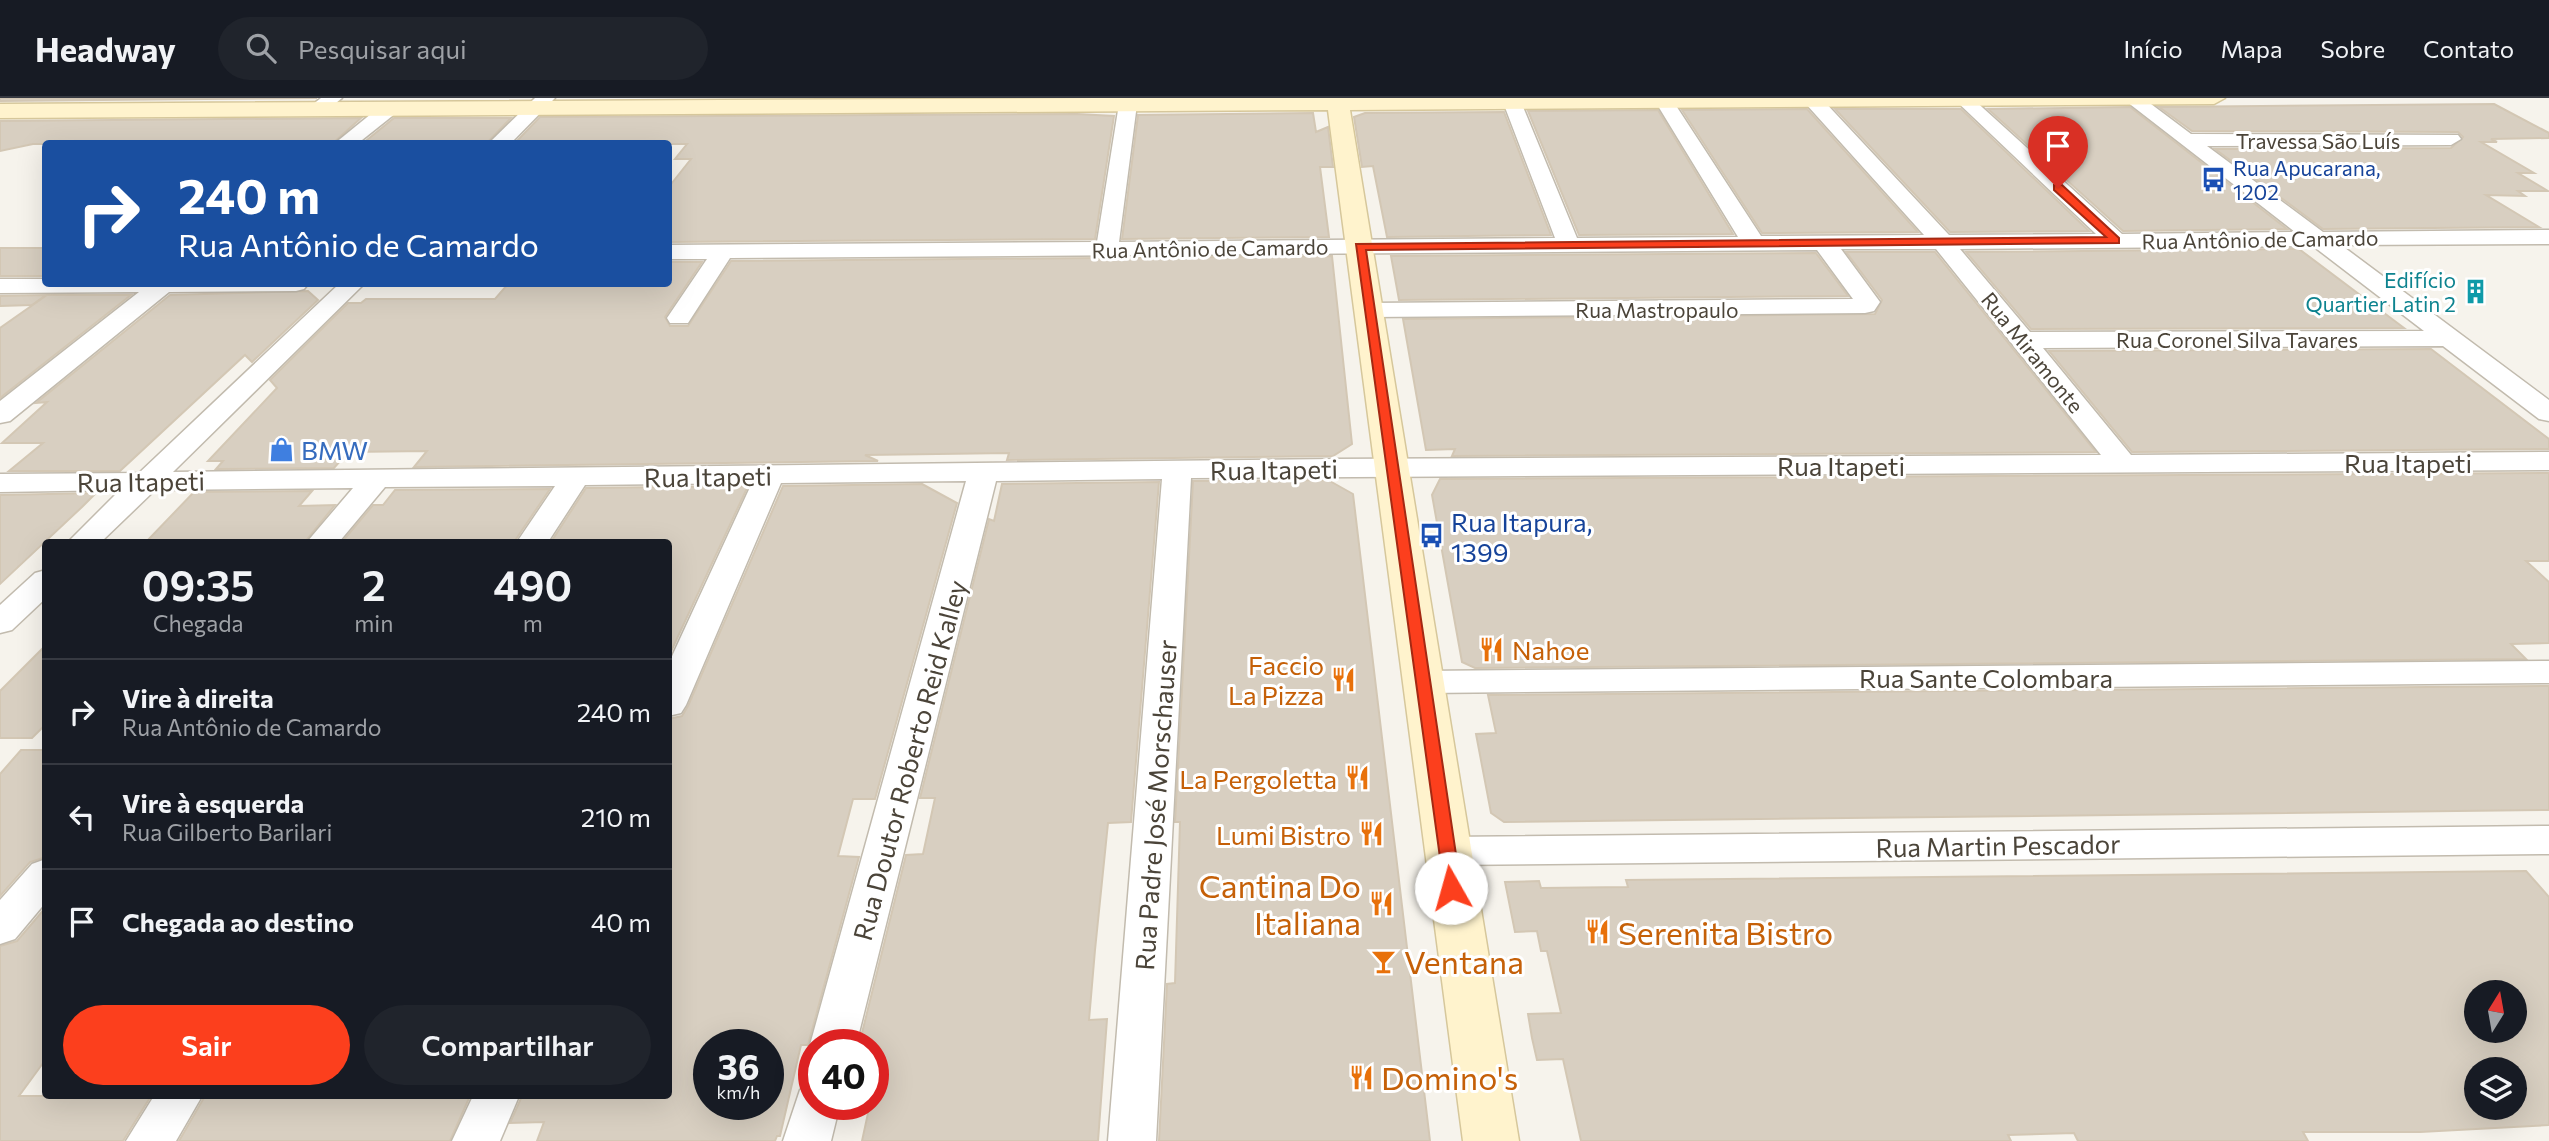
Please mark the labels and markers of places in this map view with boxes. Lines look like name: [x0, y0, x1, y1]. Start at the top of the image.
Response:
pin: [2028, 116, 2088, 188]
place label: Rua Apucarana, 1202: [2233, 155, 2381, 204]
bus stop icon: Rua Apucarana, 1202: [2199, 165, 2227, 193]
place label: Edifício Quartier Latin 2: [2306, 267, 2456, 316]
building icon: Edifício Quartier Latin 2: [2462, 277, 2490, 305]
place label: BMW: [301, 434, 368, 465]
shop icon: BMW: [267, 435, 295, 463]
place label: Rua Itapura, 1399: [1451, 506, 1593, 567]
bus stop icon: Rua Itapura, 1399: [1417, 522, 1445, 550]
place label: Nahoe: [1512, 634, 1589, 665]
restaurant icon: Nahoe: [1478, 635, 1506, 663]
place label: Faccio La Pizza: [1228, 649, 1324, 710]
restaurant icon: Faccio La Pizza: [1330, 665, 1358, 693]
place label: La Pergoletta: [1179, 763, 1337, 794]
restaurant icon: La Pergoletta: [1343, 764, 1371, 792]
place label: Lumi Bistro: [1216, 819, 1351, 850]
restaurant icon: Lumi Bistro: [1357, 820, 1385, 848]
place label: Cantina Do Italiana: [1199, 865, 1361, 942]
restaurant icon: Cantina Do Italiana: [1367, 889, 1395, 917]
place label: Serenita Bistro: [1618, 912, 1833, 952]
restaurant icon: Serenita Bistro: [1584, 918, 1612, 946]
place label: Ventana: [1404, 941, 1524, 981]
bar icon: Ventana: [1370, 947, 1398, 975]
place label: Domino's: [1381, 1057, 1518, 1097]
restaurant icon: Domino's: [1347, 1063, 1375, 1091]

